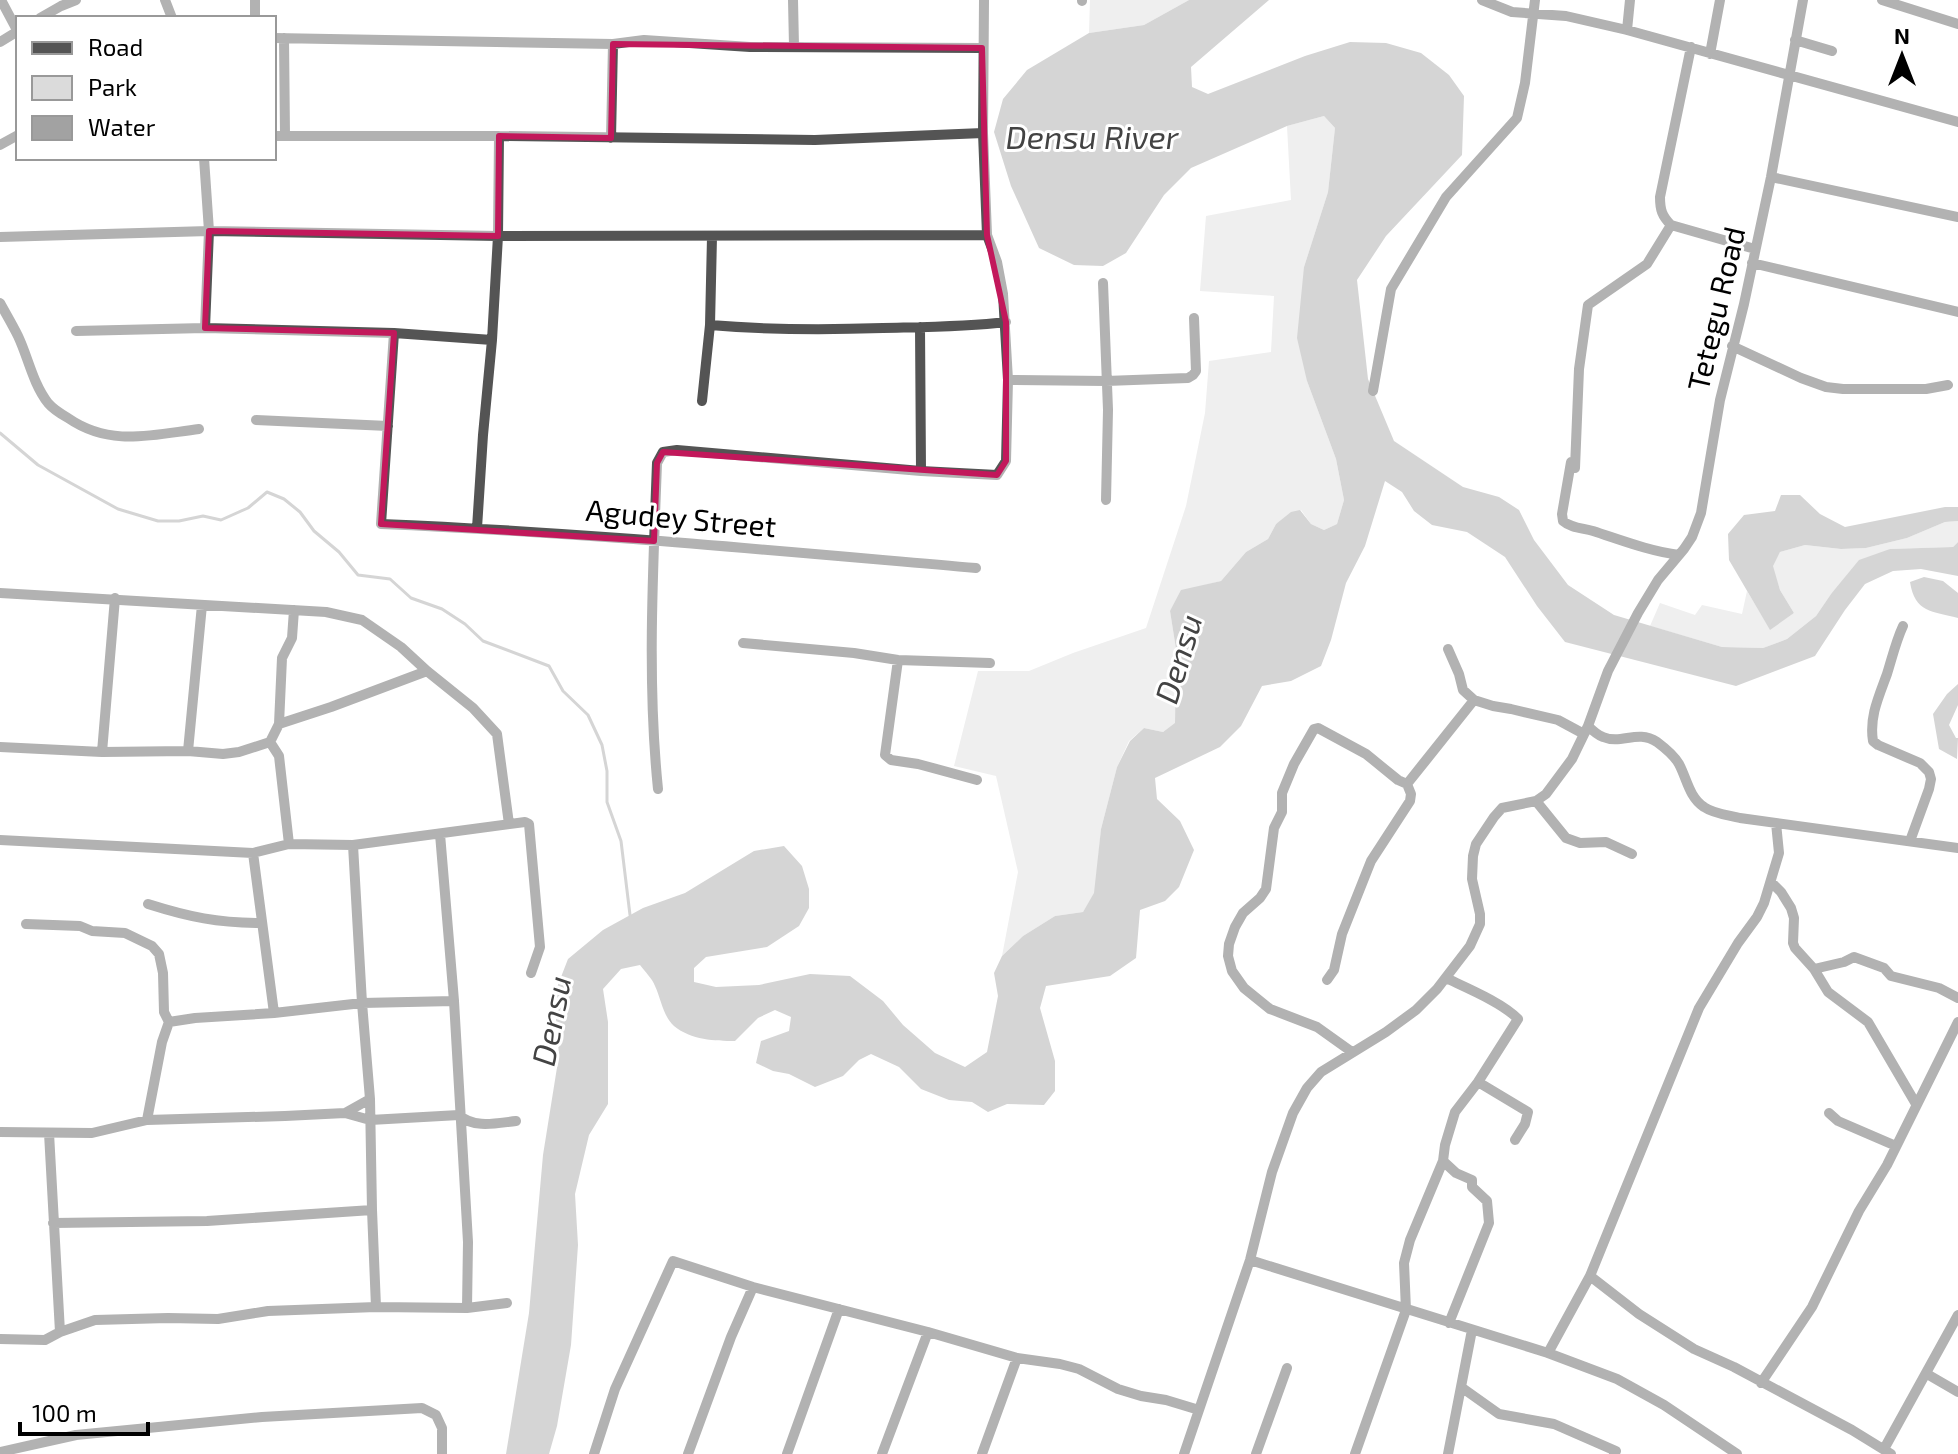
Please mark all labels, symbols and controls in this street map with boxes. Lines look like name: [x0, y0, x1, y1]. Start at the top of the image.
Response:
legend: [16, 16, 276, 160]
north arrow: [1862, 16, 1942, 96]
text: N: [1894, 22, 1910, 48]
text: Road: [88, 32, 143, 61]
text: Park: [88, 72, 137, 101]
text: Water: [88, 112, 156, 141]
water label: Densu River: [1006, 117, 1180, 155]
street label: Tetegu Road: [1679, 223, 1751, 394]
street label: Agudey Street: [584, 491, 778, 543]
water label: Densu: [1146, 609, 1209, 708]
water label: Densu: [523, 972, 577, 1069]
scale bar: [20, 1386, 148, 1436]
text: 100 m: [32, 1398, 97, 1427]

